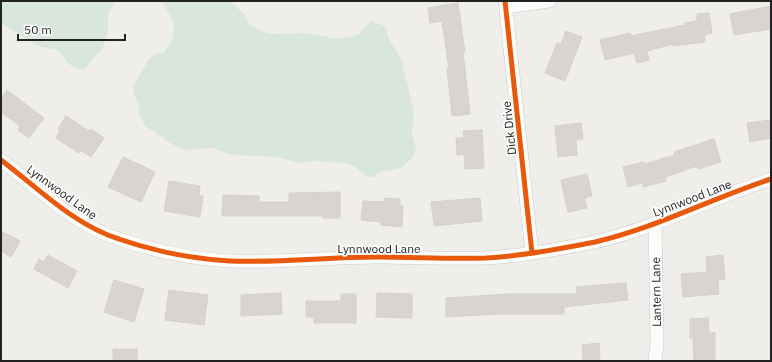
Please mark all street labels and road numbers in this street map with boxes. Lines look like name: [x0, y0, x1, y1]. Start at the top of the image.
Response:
street label: Dick Drive: [499, 100, 519, 156]
street label: Lynnwood Lane: [24, 161, 100, 223]
street label: Lynnwood Lane: [650, 176, 734, 220]
street label: Lynnwood Lane: [337, 241, 421, 256]
street label: Lantern Lane: [648, 257, 664, 327]

